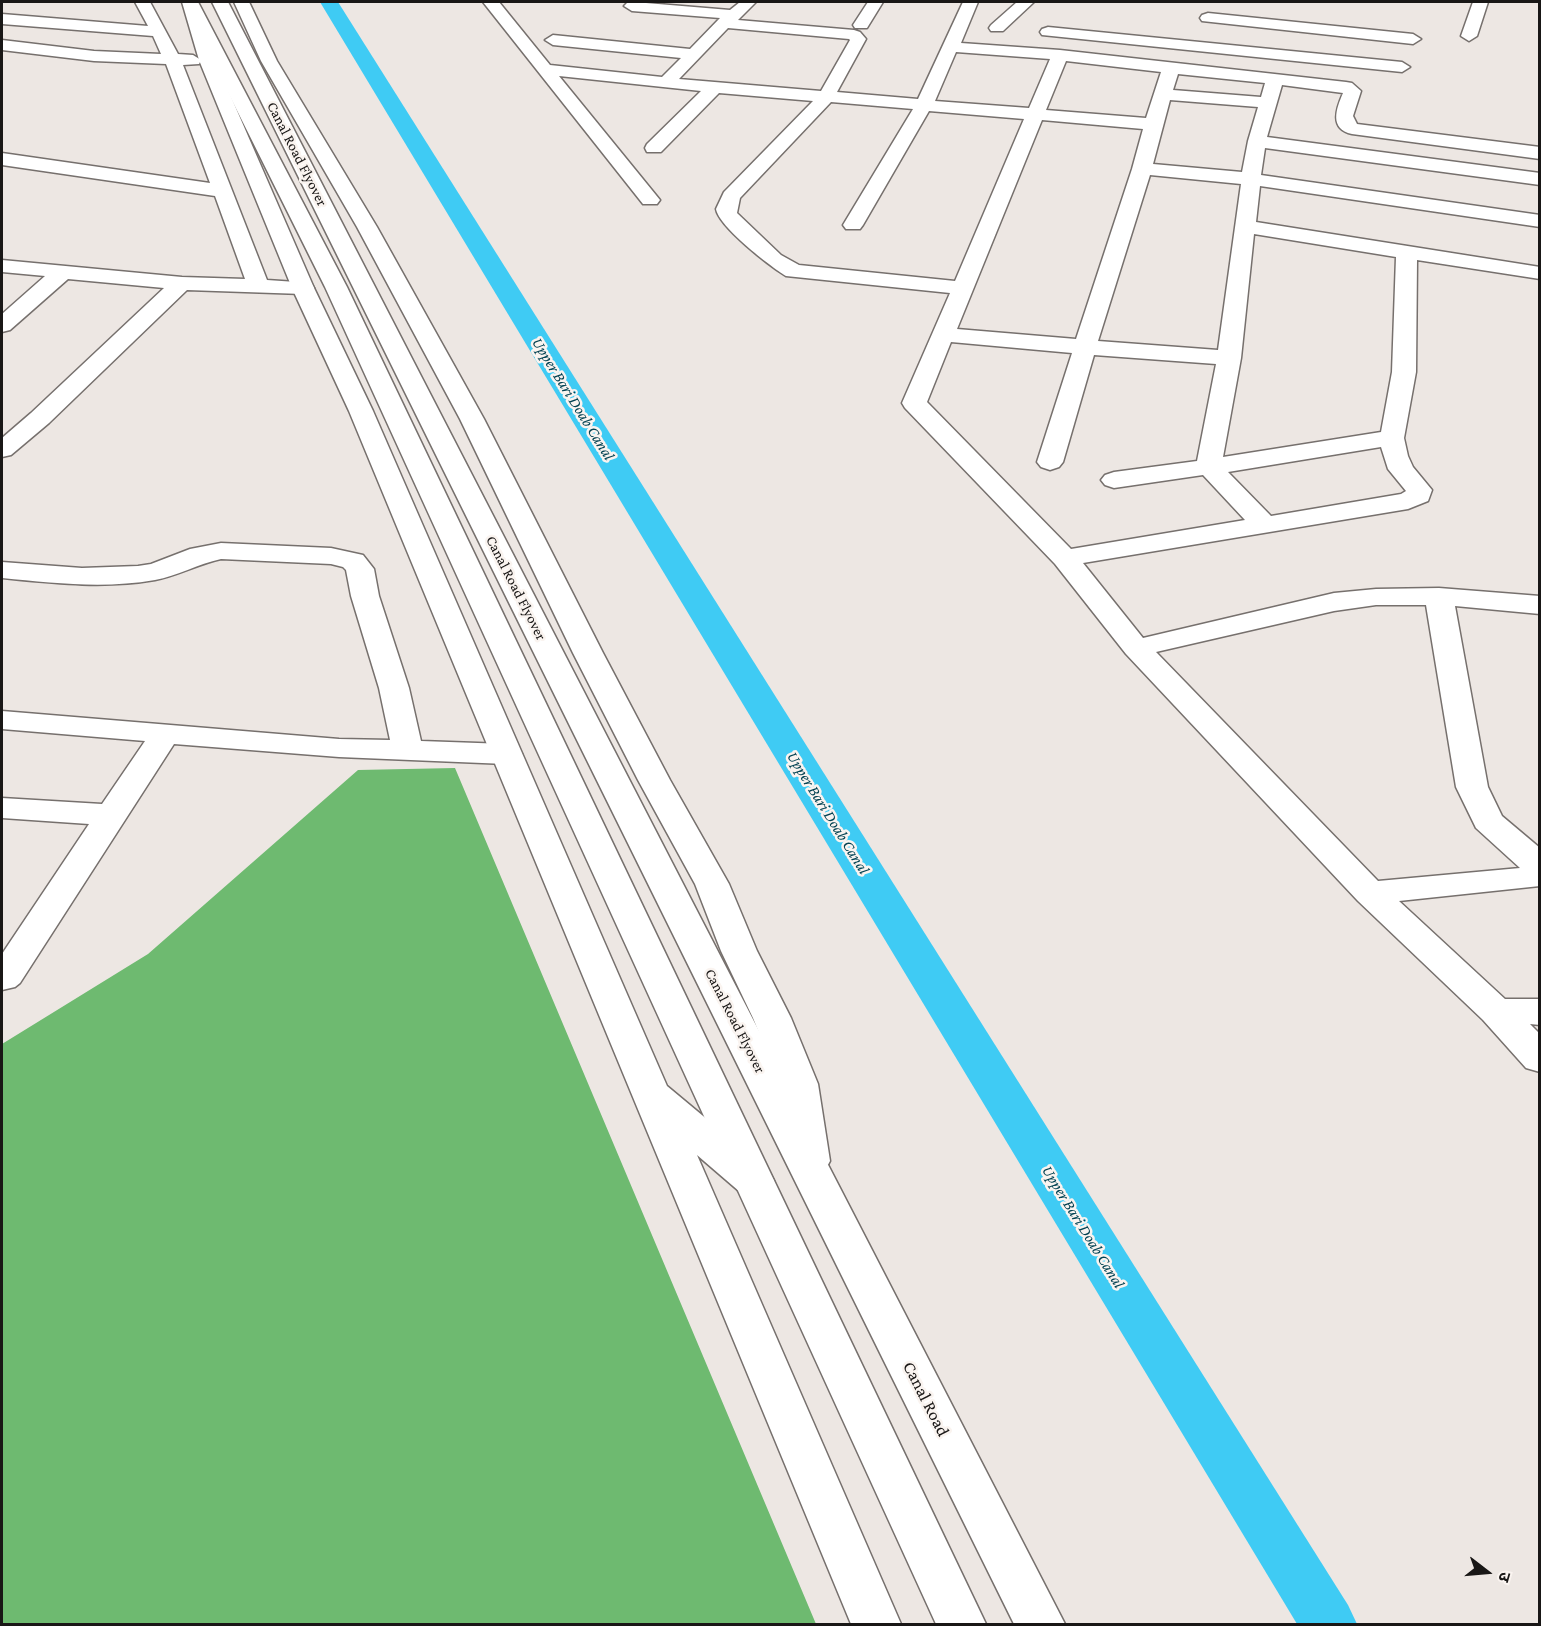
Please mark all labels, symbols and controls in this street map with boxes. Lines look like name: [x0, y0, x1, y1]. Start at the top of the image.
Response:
street label: Canal Road Flyover: [263, 99, 331, 209]
water label: Upper Bari Doab Canal: [528, 334, 618, 464]
street label: Canal Road Flyover: [482, 533, 550, 643]
water label: Upper Bari Doab Canal: [783, 748, 873, 878]
street label: Canal Road Flyover: [701, 966, 769, 1076]
water label: Upper Bari Doab Canal: [1038, 1162, 1128, 1292]
street label: Canal Road: [898, 1358, 954, 1440]
north arrow: [1457, 1542, 1517, 1602]
text: उ: [1495, 1570, 1514, 1584]

